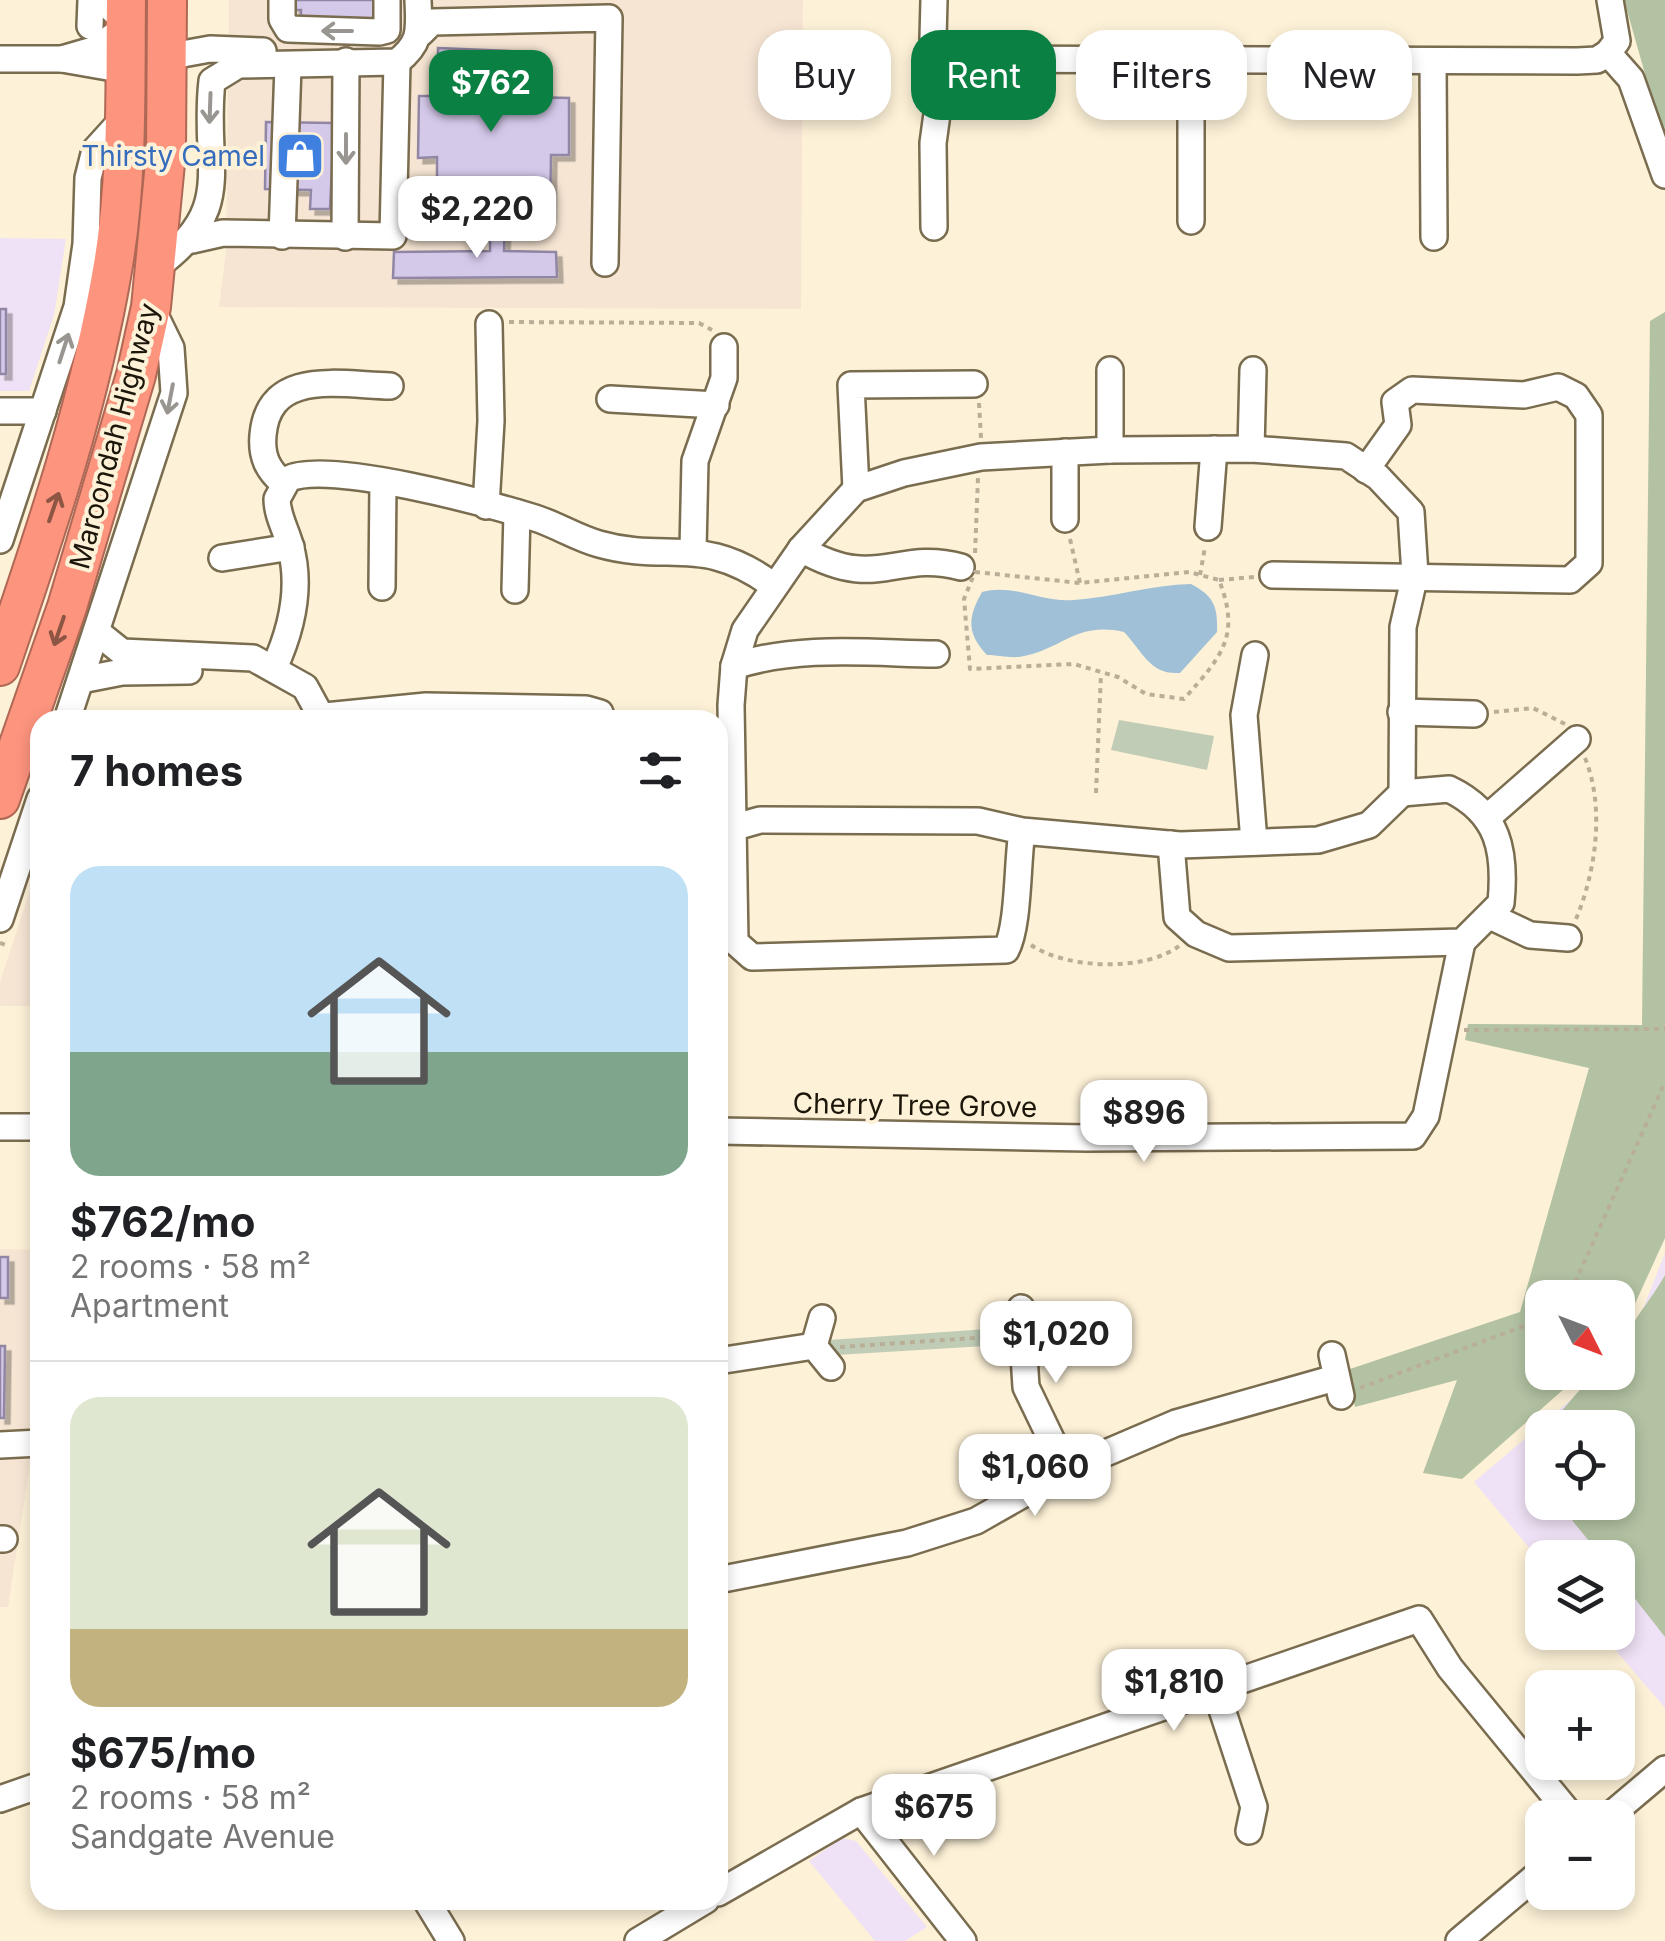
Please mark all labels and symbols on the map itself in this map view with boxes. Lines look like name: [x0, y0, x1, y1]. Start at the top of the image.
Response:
one-way arrow: [321, 22, 354, 40]
pin: $762: [432, 50, 550, 135]
one-way arrow: [201, 92, 220, 124]
shop icon: Thirsty Camel: [274, 130, 326, 182]
one-way arrow: [336, 132, 356, 164]
place label: Thirsty Camel: [81, 139, 265, 173]
pin: $2,220: [396, 176, 558, 261]
street label: Maroondah Highway: [62, 299, 166, 573]
one-way arrow: [56, 333, 74, 365]
one-way arrow: [160, 382, 179, 415]
one-way arrow: [47, 492, 65, 524]
one-way arrow: [49, 614, 67, 645]
pin: $896: [1085, 1080, 1203, 1165]
street label: Cherry Tree Grove: [792, 1086, 1038, 1124]
north arrow: [1525, 1280, 1635, 1390]
pin: $1,020: [975, 1301, 1137, 1386]
pin: $1,060: [954, 1434, 1116, 1519]
pin: $1,810: [1093, 1649, 1255, 1734]
pin: $675: [875, 1774, 993, 1859]

